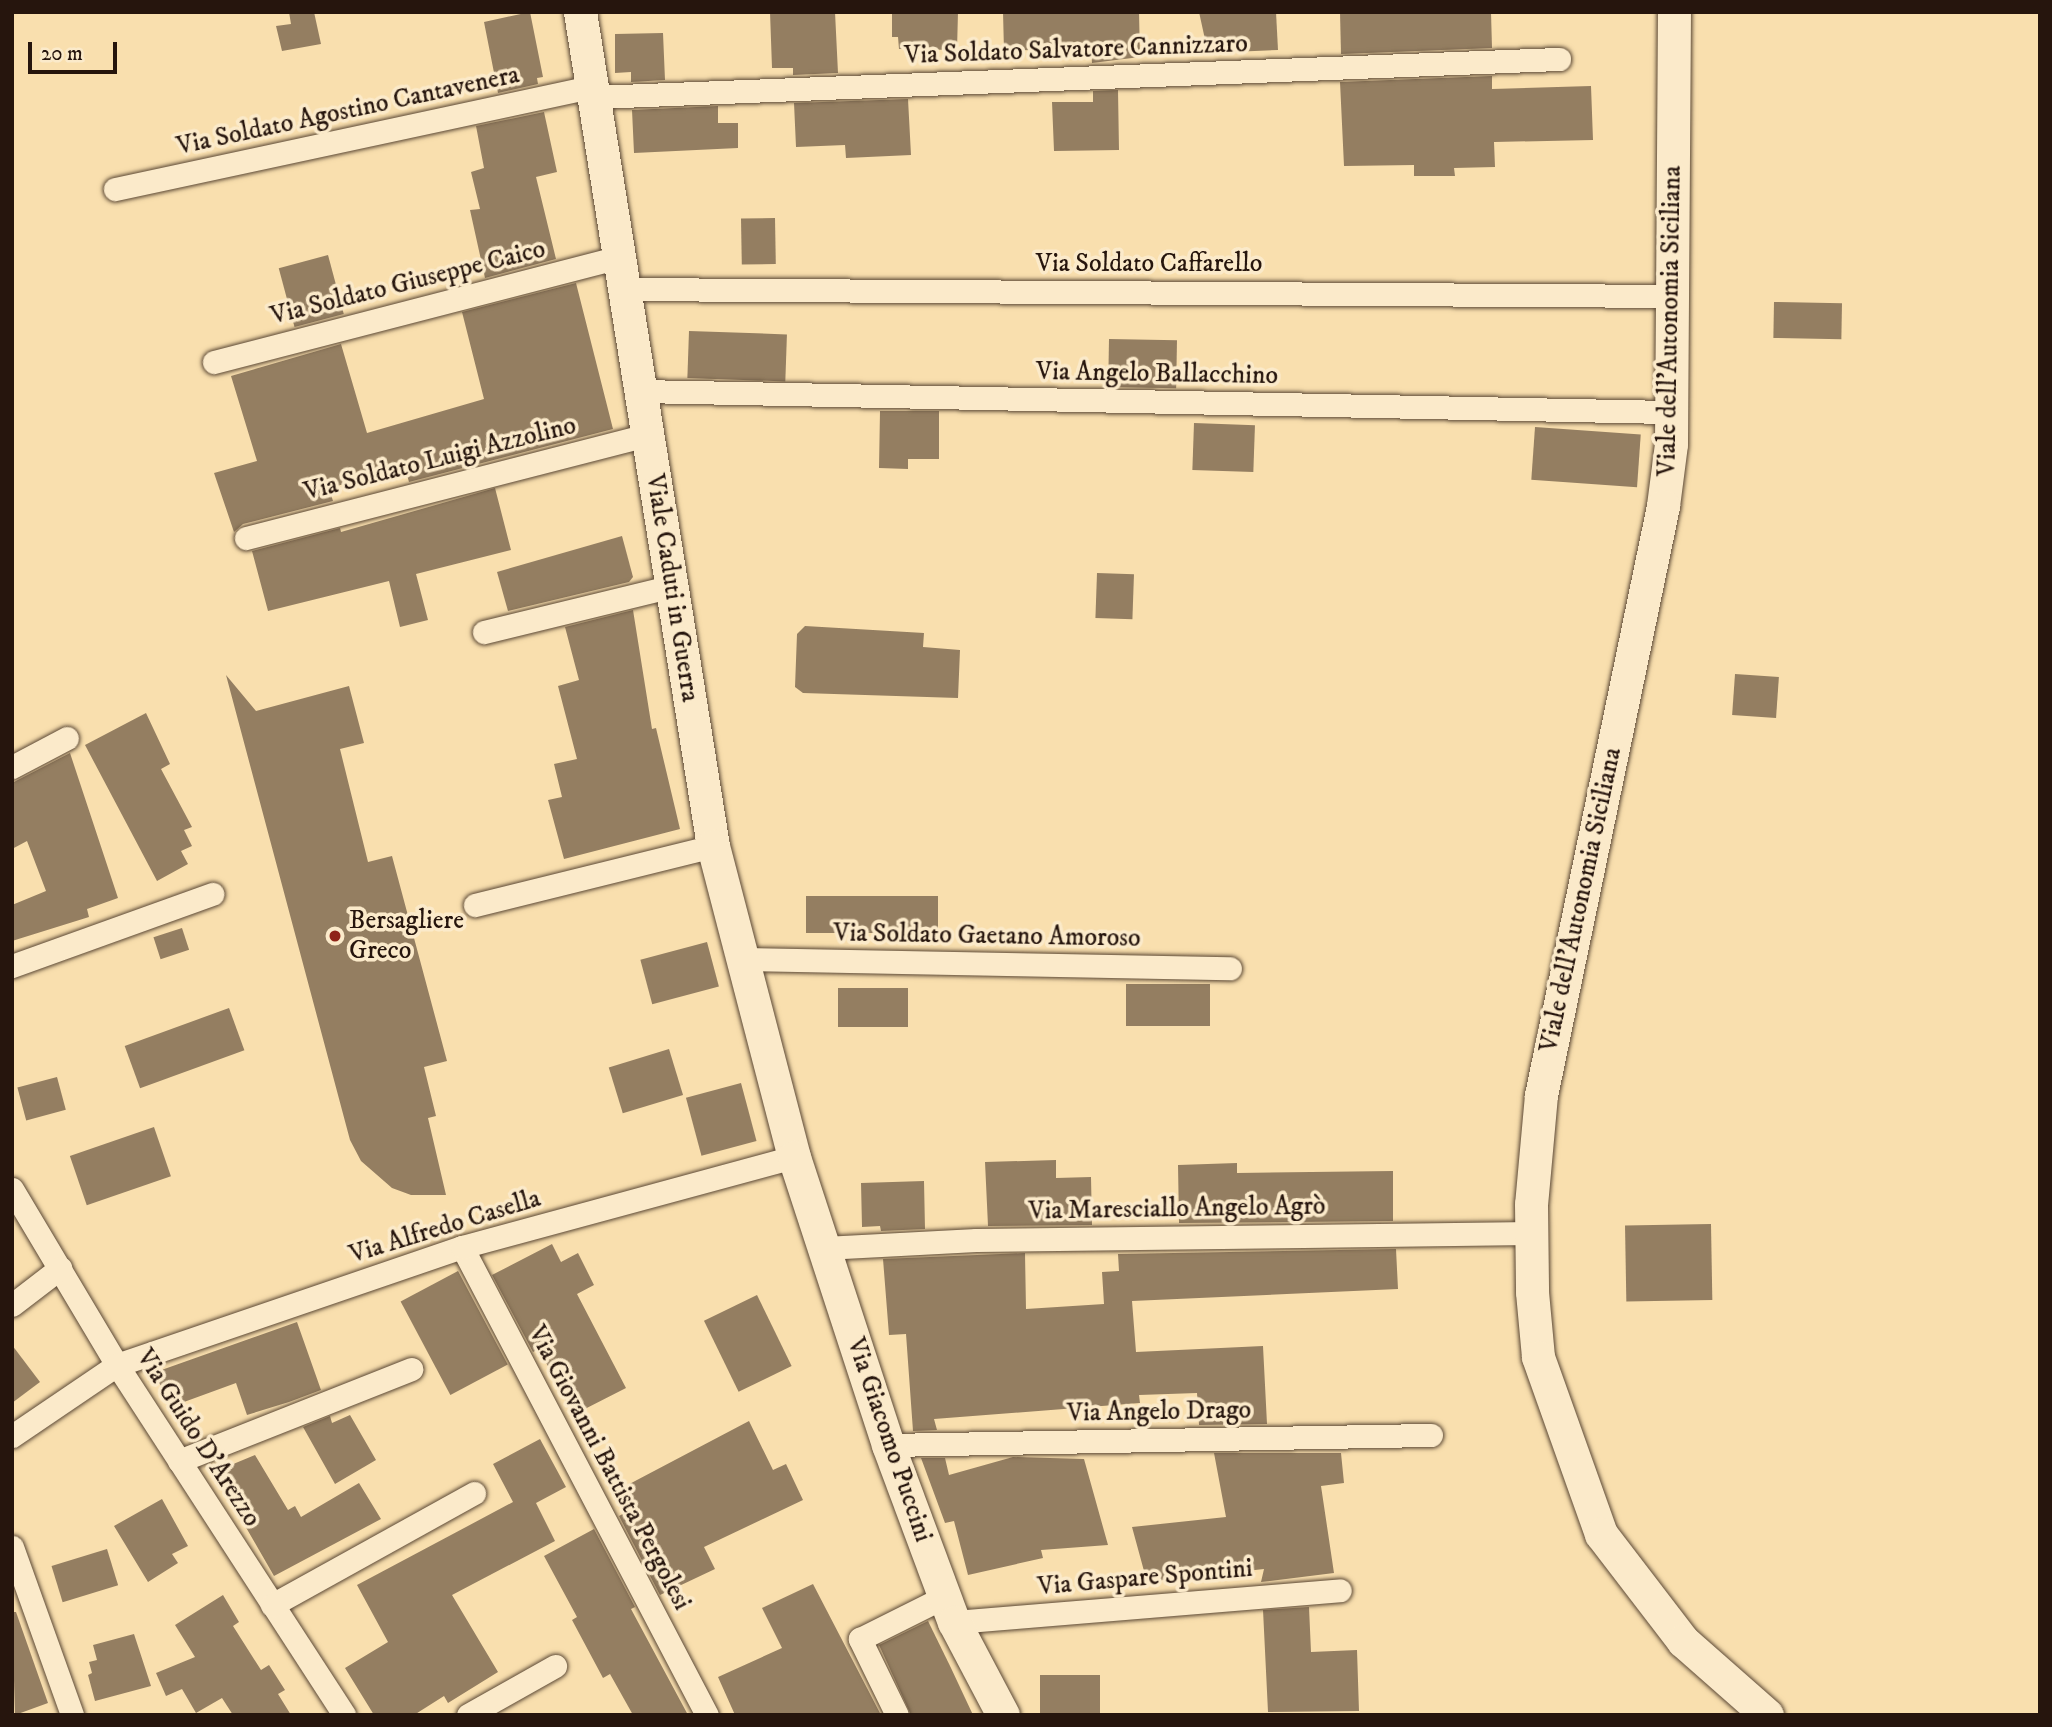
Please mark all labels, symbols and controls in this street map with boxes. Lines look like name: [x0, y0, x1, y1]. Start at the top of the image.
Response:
scale bar: [32, 28, 121, 72]
street label: Via Soldato Salvatore Cannizzaro: [904, 28, 1248, 72]
text: 20 m: [41, 41, 83, 67]
street label: Via Soldato Agostino Cantavenera: [174, 59, 522, 163]
street label: Viale dell'Autonomia Siciliana: [1652, 165, 1688, 477]
street label: Via Soldato Giuseppe Caico: [267, 234, 549, 332]
street label: Via Soldato Caffarello: [1036, 248, 1262, 280]
street label: Via Angelo Ballacchino: [1036, 356, 1278, 392]
street label: Via Soldato Luigi Azzolino: [301, 410, 579, 508]
street label: Viale Caduti in Guerra: [639, 472, 705, 704]
street label: Viale dell'Autonomia Siciliana: [1533, 745, 1629, 1055]
place label: Bersagliere Greco: [349, 905, 464, 967]
street label: Via Soldato Gaetano Amoroso: [833, 918, 1141, 954]
marker: Bersagliere Greco: [327, 928, 343, 944]
street label: Via Alfredo Casella: [346, 1183, 544, 1271]
street label: Via Maresciallo Angelo Agrò: [1028, 1191, 1326, 1227]
street label: Via Giovanni Battista Pergolesi: [521, 1320, 697, 1616]
street label: Via Giacomo Puccini: [839, 1334, 939, 1546]
street label: Via Guido D'Arezzo: [129, 1343, 267, 1533]
street label: Via Angelo Drago: [1067, 1395, 1251, 1429]
street label: Via Gaspare Spontini: [1036, 1553, 1254, 1603]

